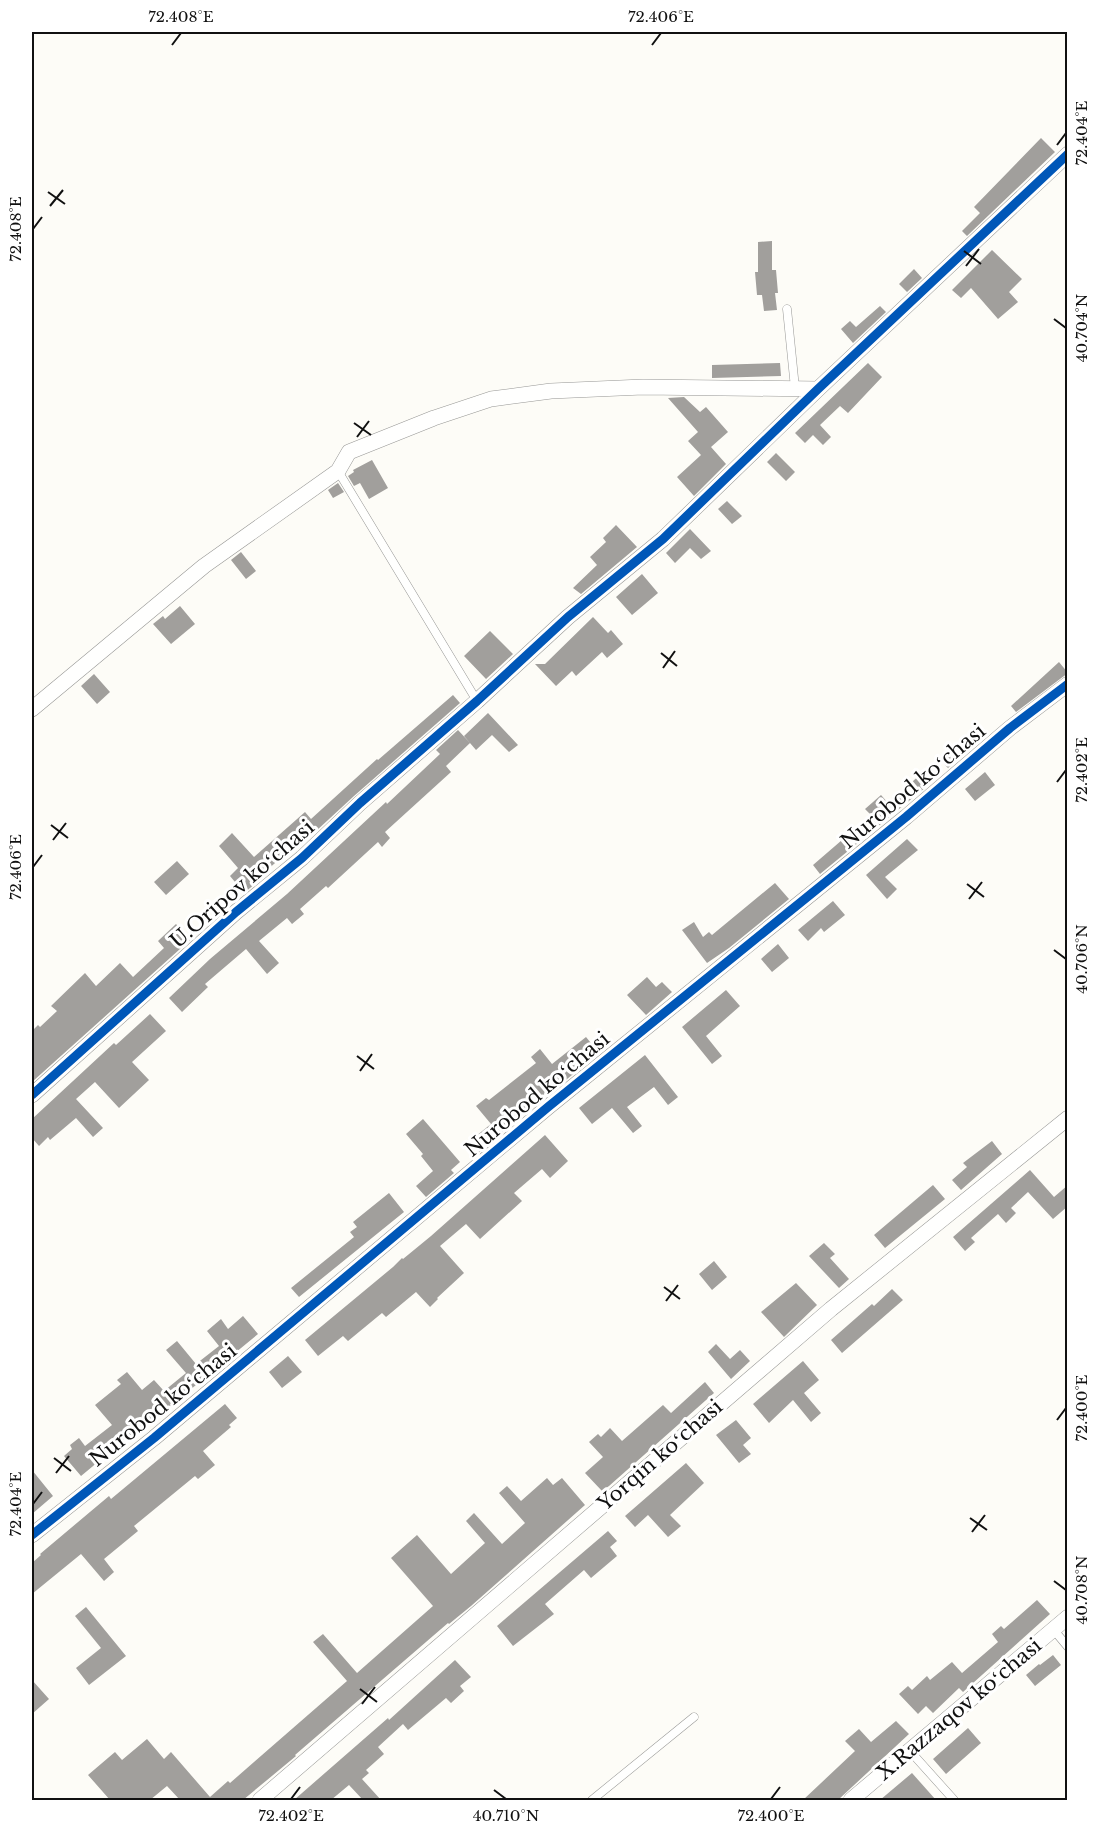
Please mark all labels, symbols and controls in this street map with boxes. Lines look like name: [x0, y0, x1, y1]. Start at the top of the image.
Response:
text: 72.408°E: [148, 7, 214, 26]
text: 72.406°E: [628, 7, 694, 26]
text: 72.404°E: [1072, 100, 1091, 165]
text: 72.408°E: [6, 196, 25, 262]
text: 40.704°N: [1072, 294, 1091, 362]
street label: Nurobod koʻchasi: [836, 718, 990, 854]
text: 72.402°E: [1072, 737, 1091, 803]
street label: U.Oripov koʻchasi: [165, 815, 319, 953]
text: 72.406°E: [6, 834, 25, 900]
text: 40.706°N: [1072, 924, 1091, 994]
street label: Nurobod koʻchasi: [460, 1026, 614, 1162]
street label: Nurobod koʻchasi: [85, 1338, 241, 1471]
text: 72.400°E: [1072, 1374, 1091, 1442]
street label: Yorqin koʻchasi: [592, 1394, 727, 1516]
text: 72.404°E: [6, 1471, 25, 1536]
text: 40.708°N: [1072, 1555, 1091, 1625]
street label: X.Razzaqov koʻchasi: [872, 1633, 1046, 1785]
text: 72.402°E: [258, 1806, 324, 1825]
text: 40.710°N: [473, 1806, 539, 1825]
text: 72.400°E: [737, 1806, 805, 1825]

